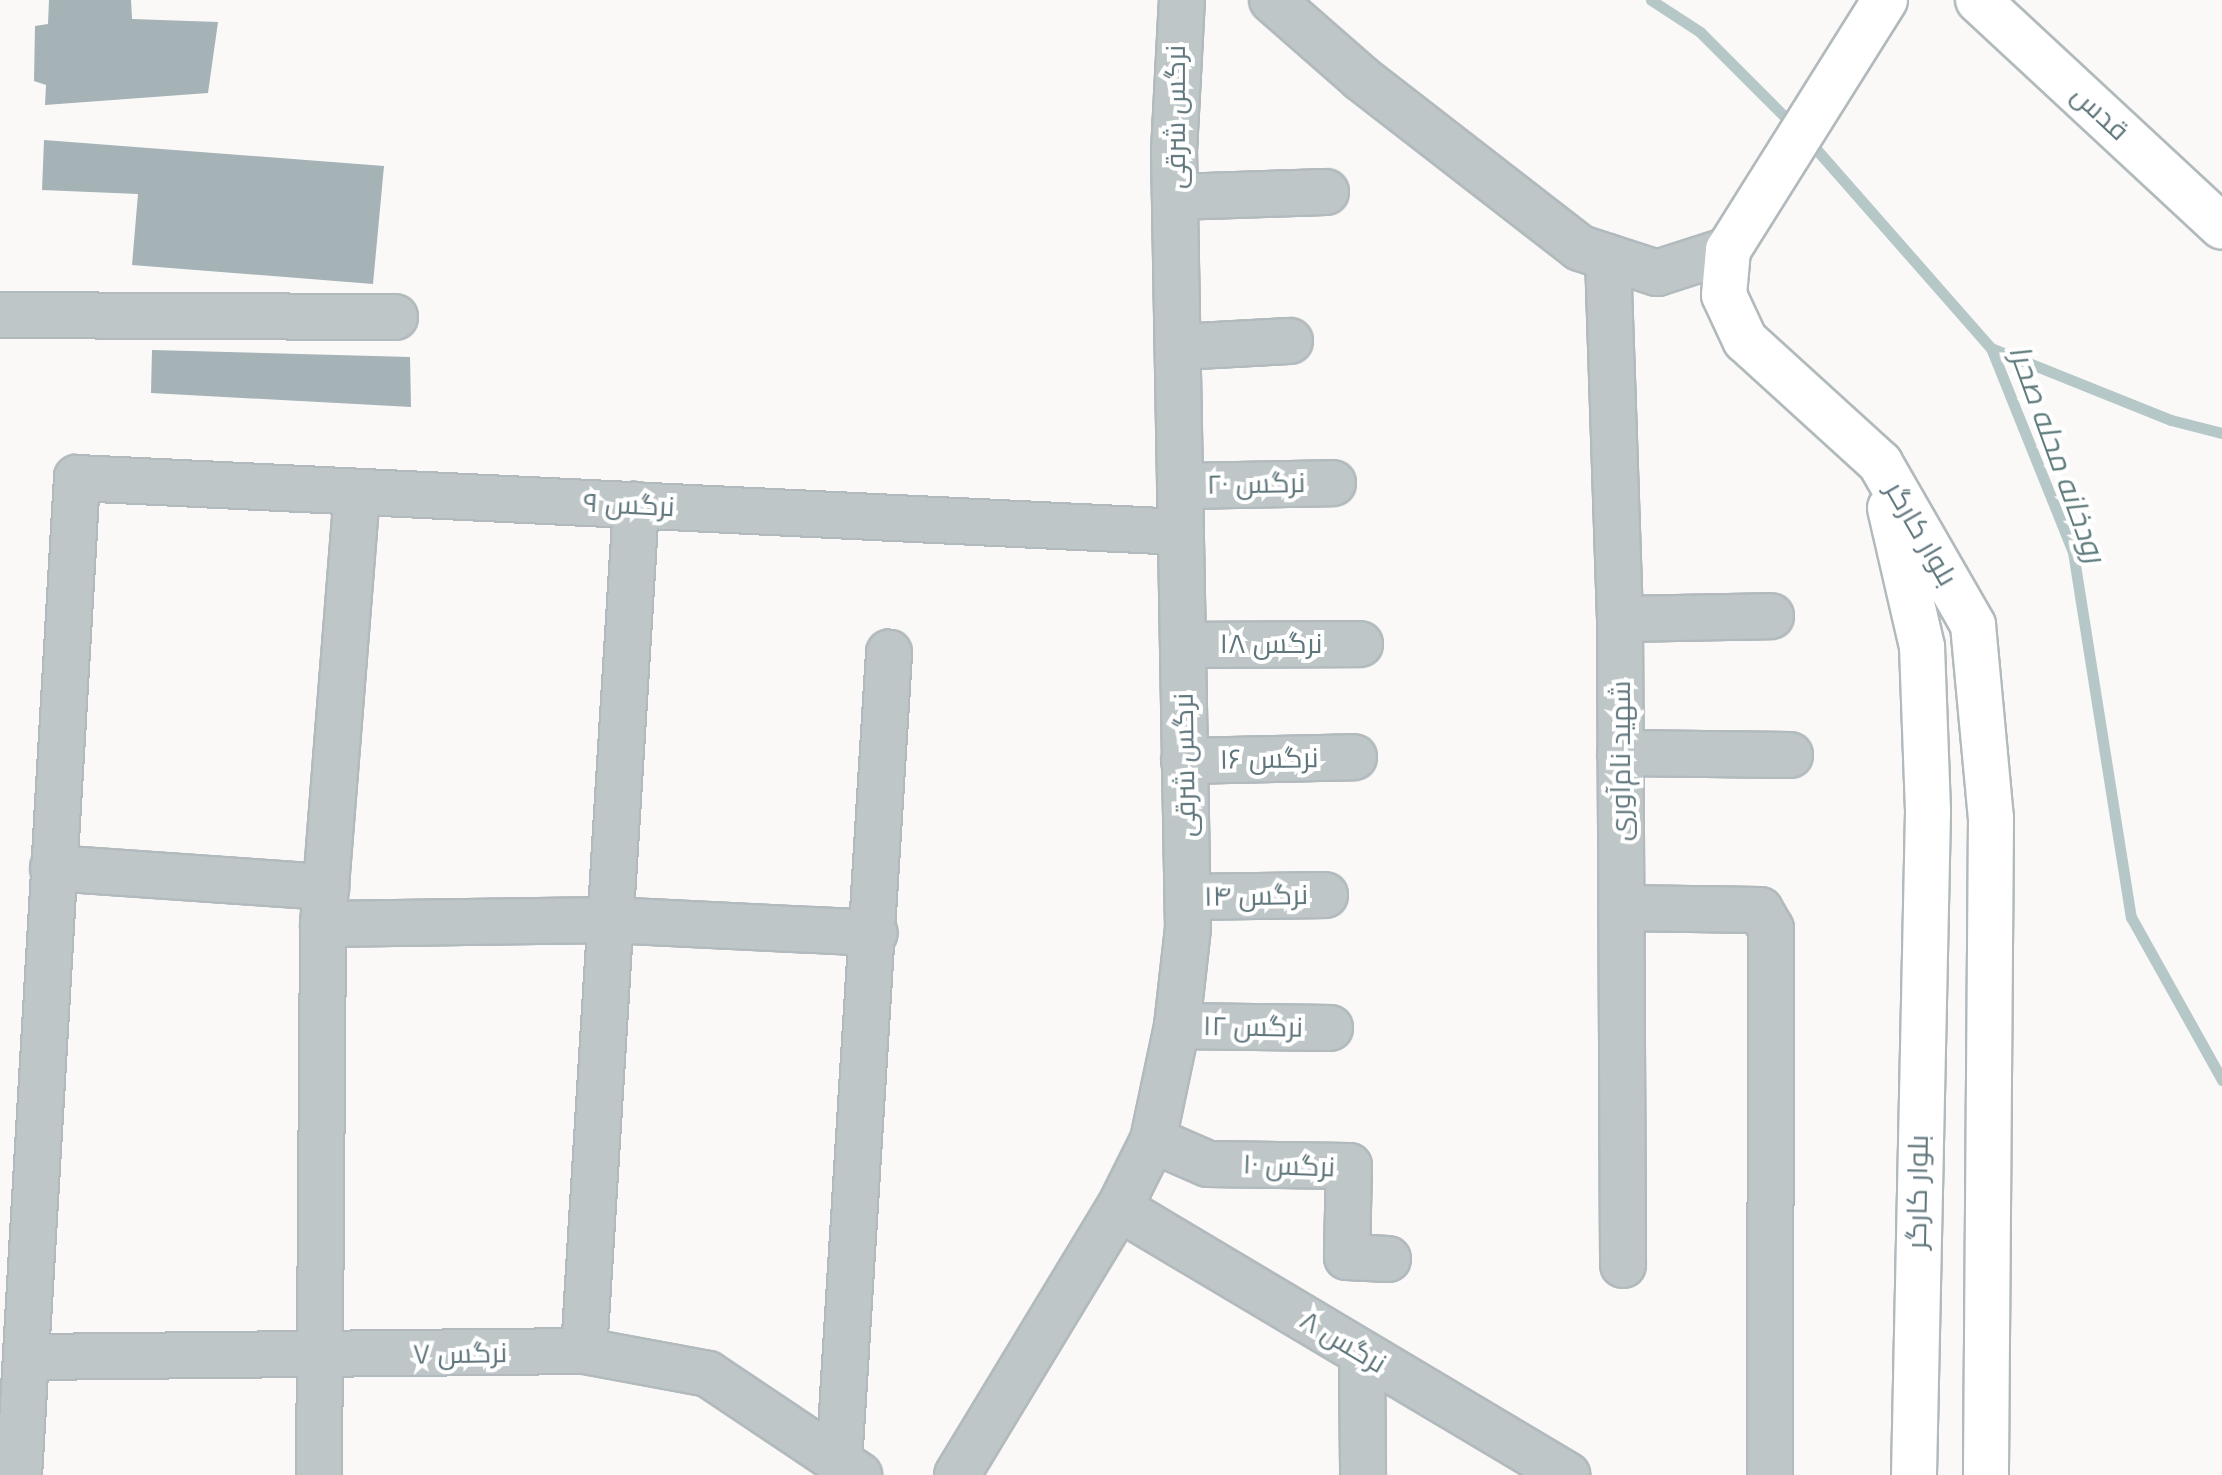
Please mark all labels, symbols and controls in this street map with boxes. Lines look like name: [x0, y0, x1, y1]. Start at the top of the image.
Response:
street label: نرگس شرقی: [1159, 45, 1193, 189]
street label: قدس: [2064, 78, 2136, 148]
water label: رودخانه محله صحرا: [2000, 340, 2112, 568]
street label: نرگس ۲۰: [1206, 466, 1306, 502]
street label: بلوار کارگر: [1878, 476, 1964, 592]
street label: نرگس ۹: [582, 486, 676, 524]
street label: نرگس ۱۸: [1219, 627, 1323, 661]
street label: شهید نام‌آوری: [1604, 681, 1638, 841]
street label: نرگس شرقی: [1167, 693, 1203, 837]
street label: نرگس ۱۶: [1219, 741, 1319, 777]
street label: نرگس ۱۴: [1204, 878, 1308, 914]
street label: نرگس ۱۲: [1203, 1009, 1303, 1045]
street label: بلوار کارگر: [1900, 1134, 1936, 1250]
street label: نرگس ۱۰: [1242, 1148, 1336, 1184]
street label: نرگس ۸: [1294, 1303, 1392, 1381]
street label: نرگس ۷: [413, 1336, 507, 1372]

